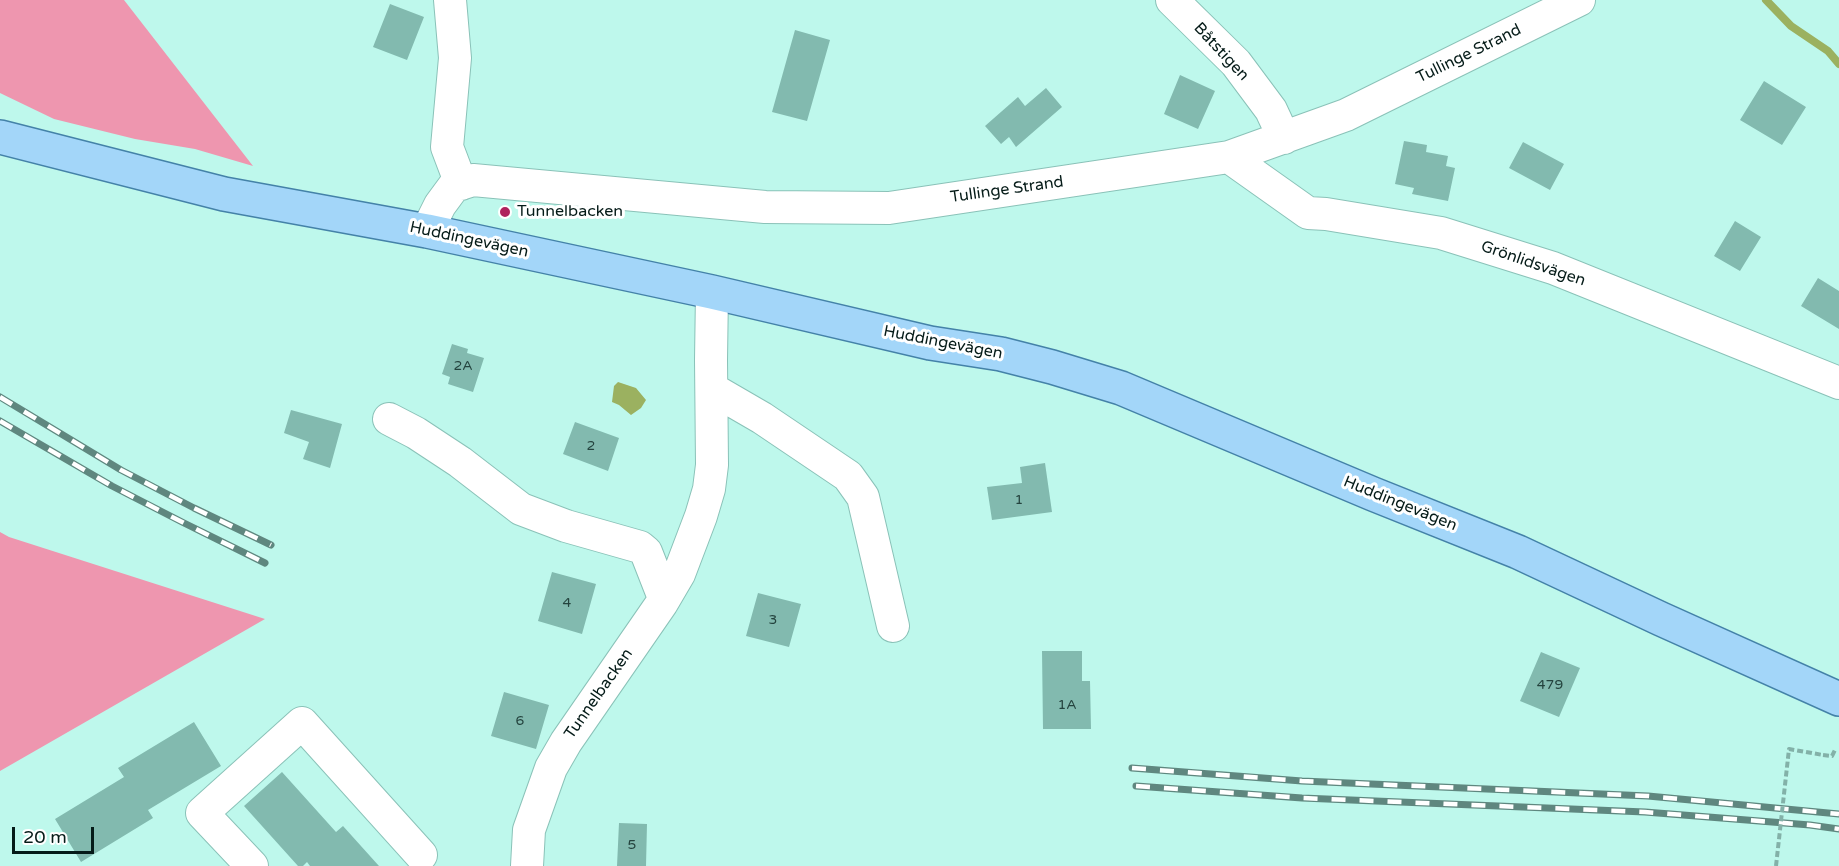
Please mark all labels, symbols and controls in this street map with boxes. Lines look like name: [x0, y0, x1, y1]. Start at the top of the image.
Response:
street label: Båtstigen: [1189, 19, 1253, 85]
street label: Tullinge Strand: [1414, 20, 1524, 88]
street label: Tullinge Strand: [949, 173, 1065, 207]
place label: Tunnelbacken: [517, 202, 623, 222]
marker: Tunnelbacken: [498, 205, 512, 219]
street label: Huddingevägen: [408, 218, 530, 262]
street label: Grönlidsvägen: [1478, 237, 1588, 291]
street label: Huddingevägen: [882, 322, 1004, 364]
house number: 2A: [453, 358, 473, 374]
house number: 2: [587, 438, 595, 454]
street label: Huddingevägen: [1340, 472, 1460, 536]
house number: 1: [1015, 492, 1023, 508]
house number: 4: [563, 595, 571, 611]
house number: 3: [769, 612, 777, 628]
street label: Tunnelbacken: [561, 645, 637, 743]
house number: 479: [1537, 677, 1563, 693]
house number: 1A: [1057, 697, 1077, 713]
house number: 6: [516, 713, 524, 729]
scale bar: [15, 815, 98, 853]
text: 20 m: [23, 826, 67, 848]
house number: 5: [628, 837, 636, 853]

